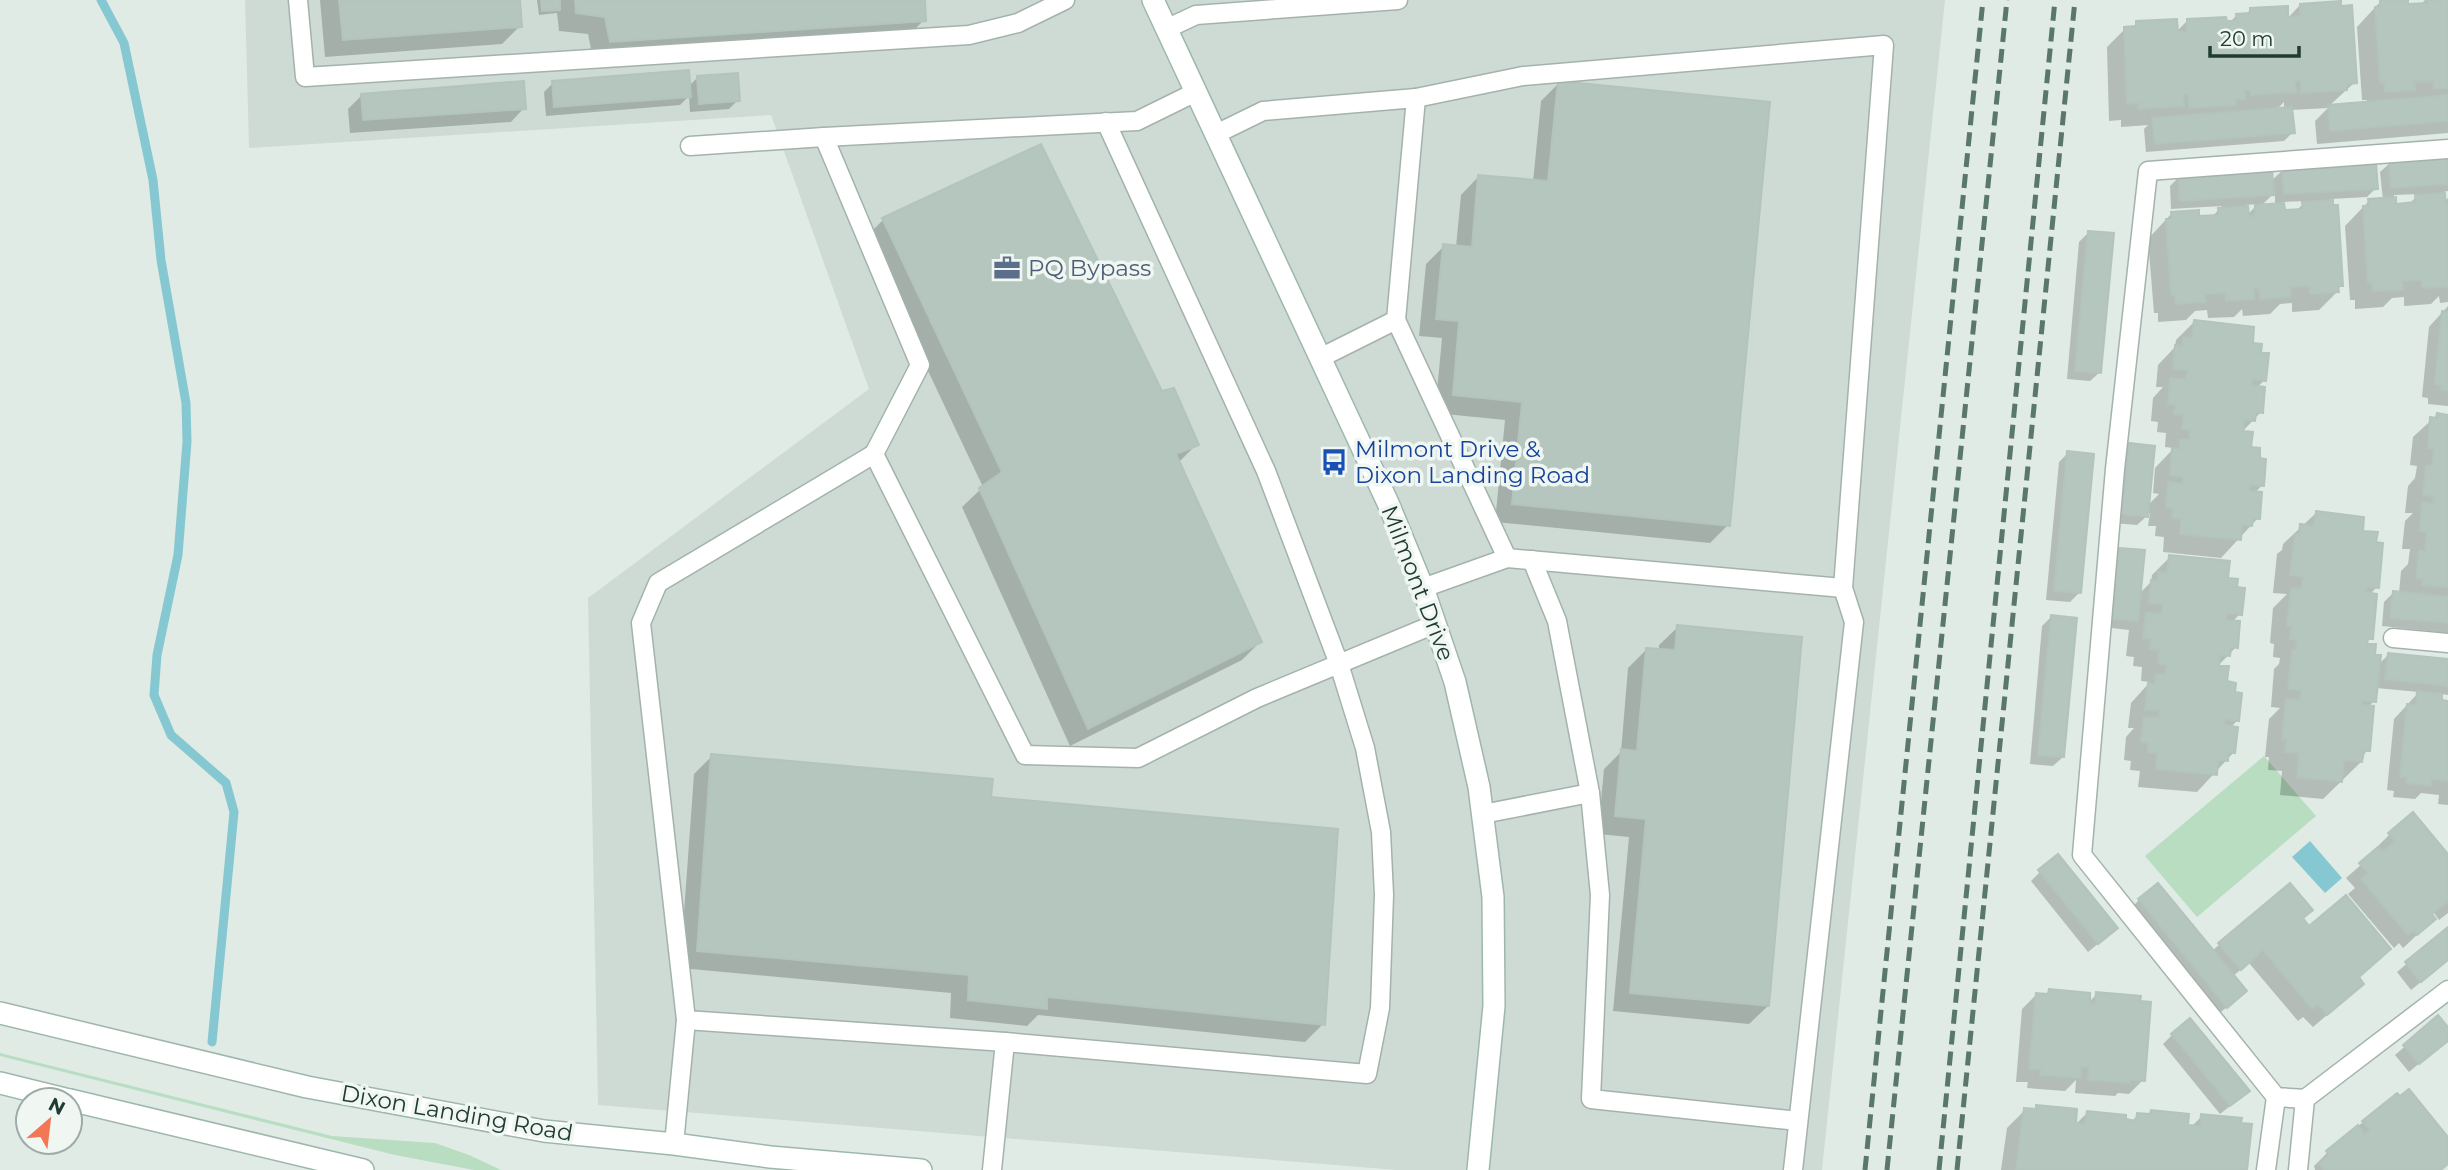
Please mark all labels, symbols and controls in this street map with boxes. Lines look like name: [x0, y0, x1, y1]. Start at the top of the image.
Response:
scale bar: [2210, 14, 2299, 58]
text: 20 m: [2220, 26, 2274, 51]
office icon: PQ Bypass: [992, 253, 1022, 283]
place label: PQ Bypass: [1028, 254, 1151, 282]
place label: Milmont Drive & Dixon Landing Road: [1355, 435, 1590, 489]
bus stop icon: Milmont Drive & Dixon Landing Road: [1319, 447, 1349, 477]
street label: Milmont Drive: [1375, 501, 1461, 665]
street label: Dixon Landing Road: [339, 1079, 575, 1147]
north arrow: [14, 1086, 84, 1156]
text: N: [45, 1093, 69, 1120]

